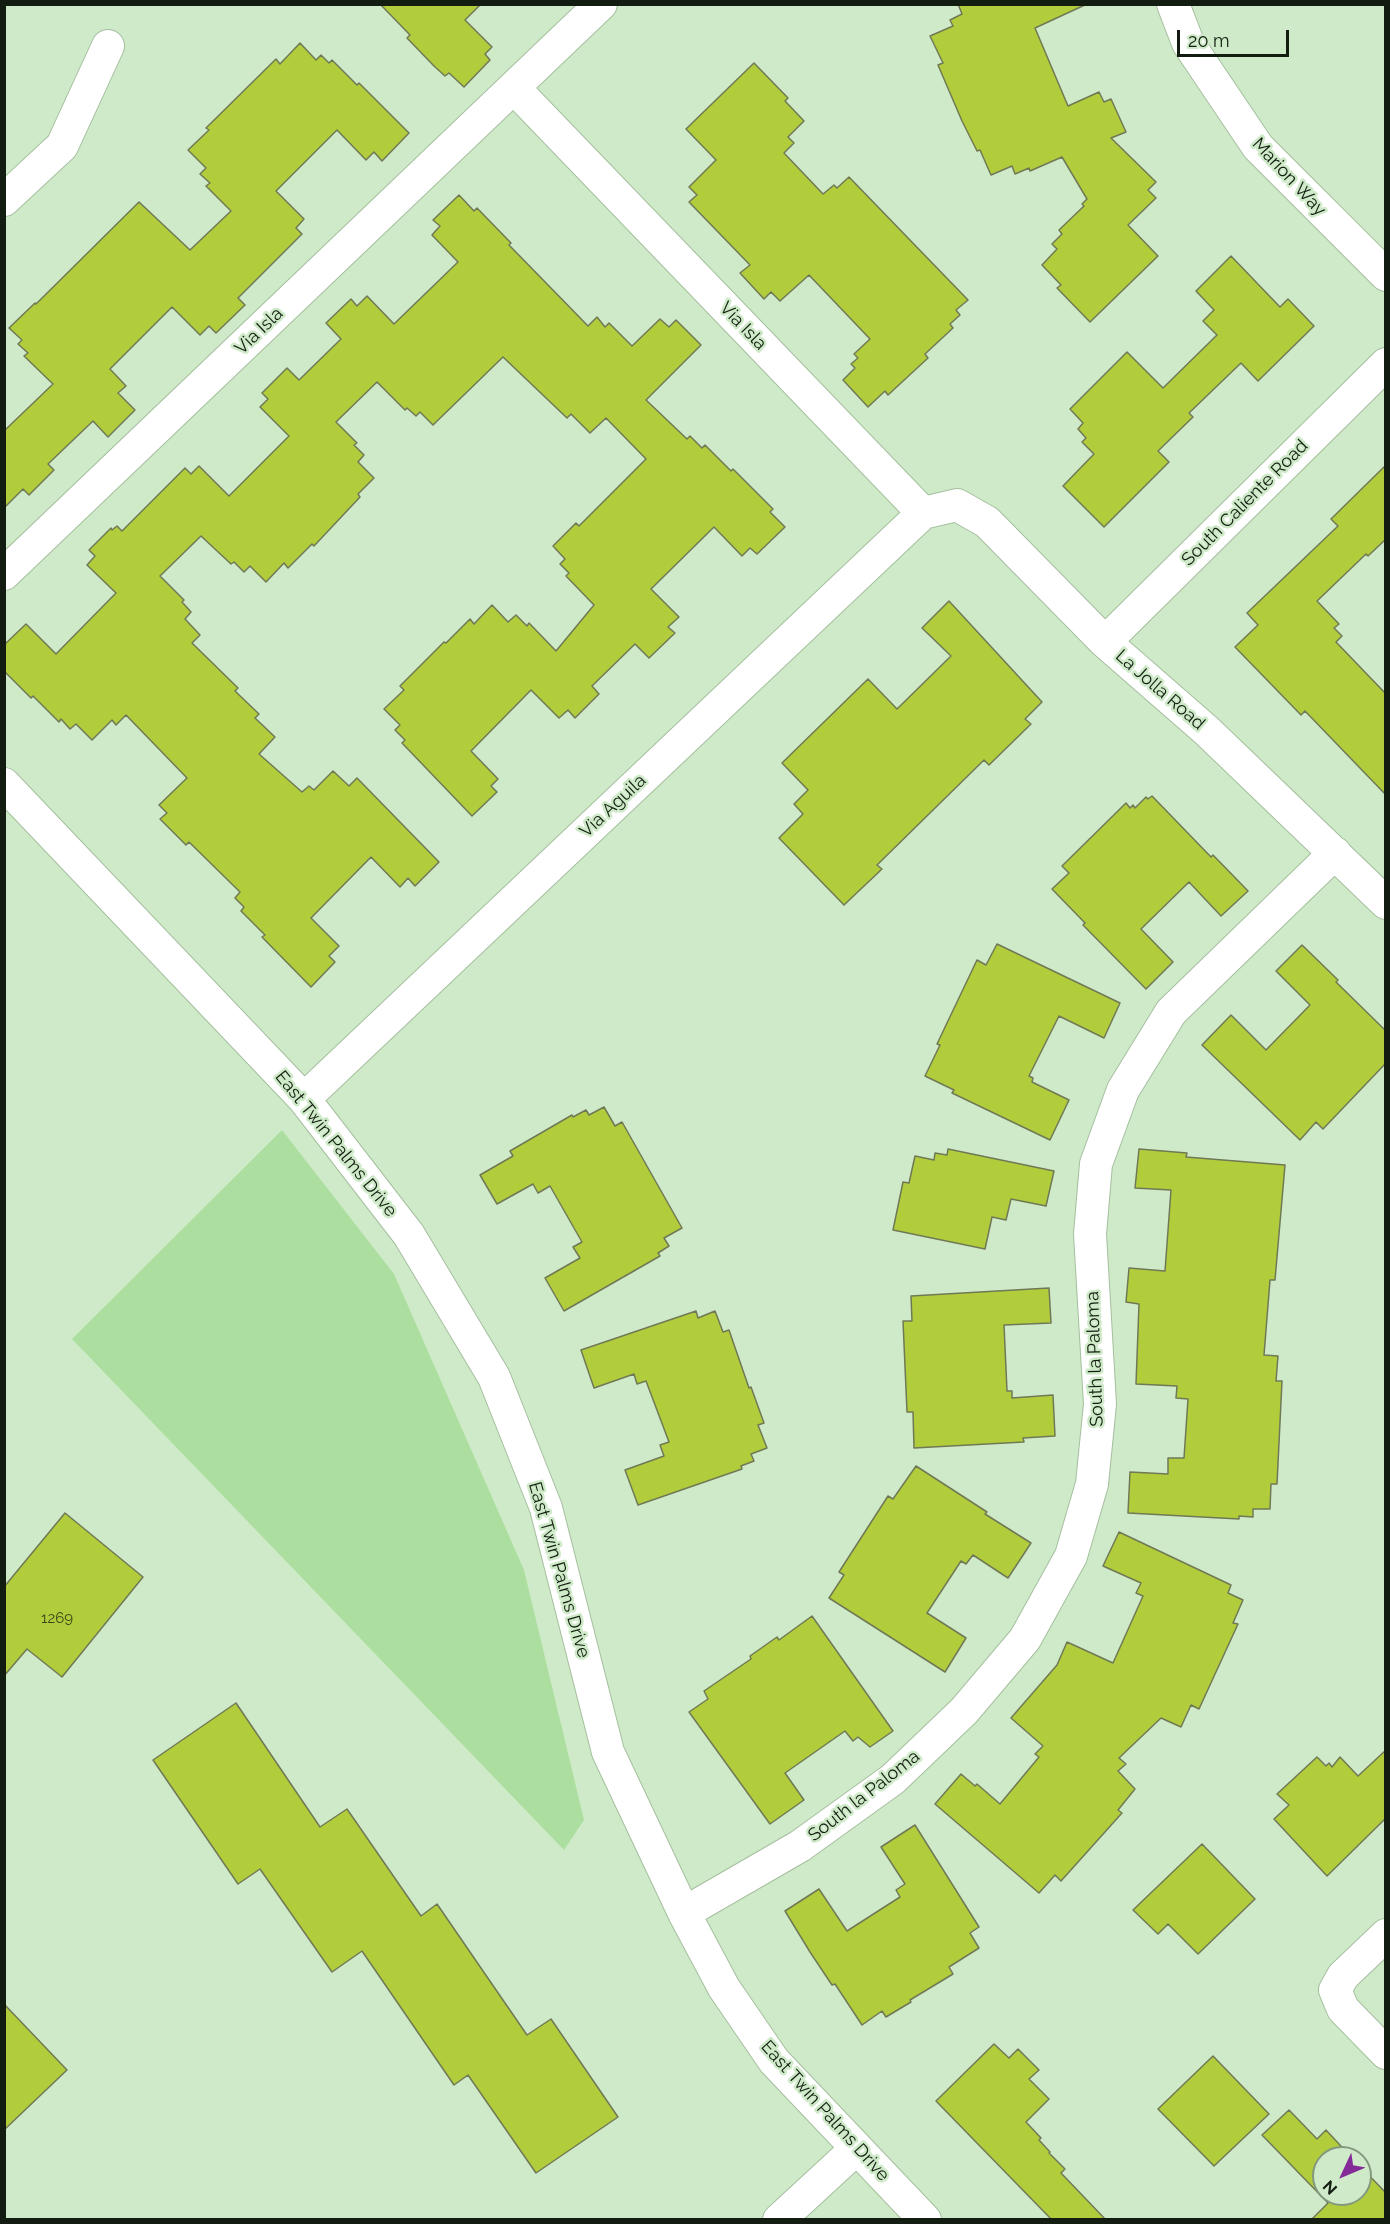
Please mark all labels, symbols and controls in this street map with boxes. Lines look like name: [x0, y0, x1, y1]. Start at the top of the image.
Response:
scale bar: [1180, 18, 1292, 56]
text: 20 m: [1188, 30, 1230, 51]
street label: Marion Way: [1247, 134, 1331, 220]
street label: Via Isla: [715, 298, 771, 354]
street label: Via Isla: [231, 303, 287, 359]
street label: South Caliente Road: [1177, 435, 1313, 571]
street label: La Jolla Road: [1111, 645, 1209, 735]
street label: Via Aguila: [575, 770, 651, 842]
street label: East Twin Palms Drive: [270, 1067, 402, 1221]
street label: South la Paloma: [1082, 1291, 1108, 1427]
street label: East Twin Palms Drive: [524, 1480, 594, 1660]
house number: 1269: [41, 1609, 73, 1627]
street label: South la Paloma: [804, 1746, 924, 1846]
street label: East Twin Palms Drive: [756, 2036, 894, 2186]
north arrow: [1312, 2146, 1372, 2206]
text: N: [1319, 2176, 1341, 2198]

